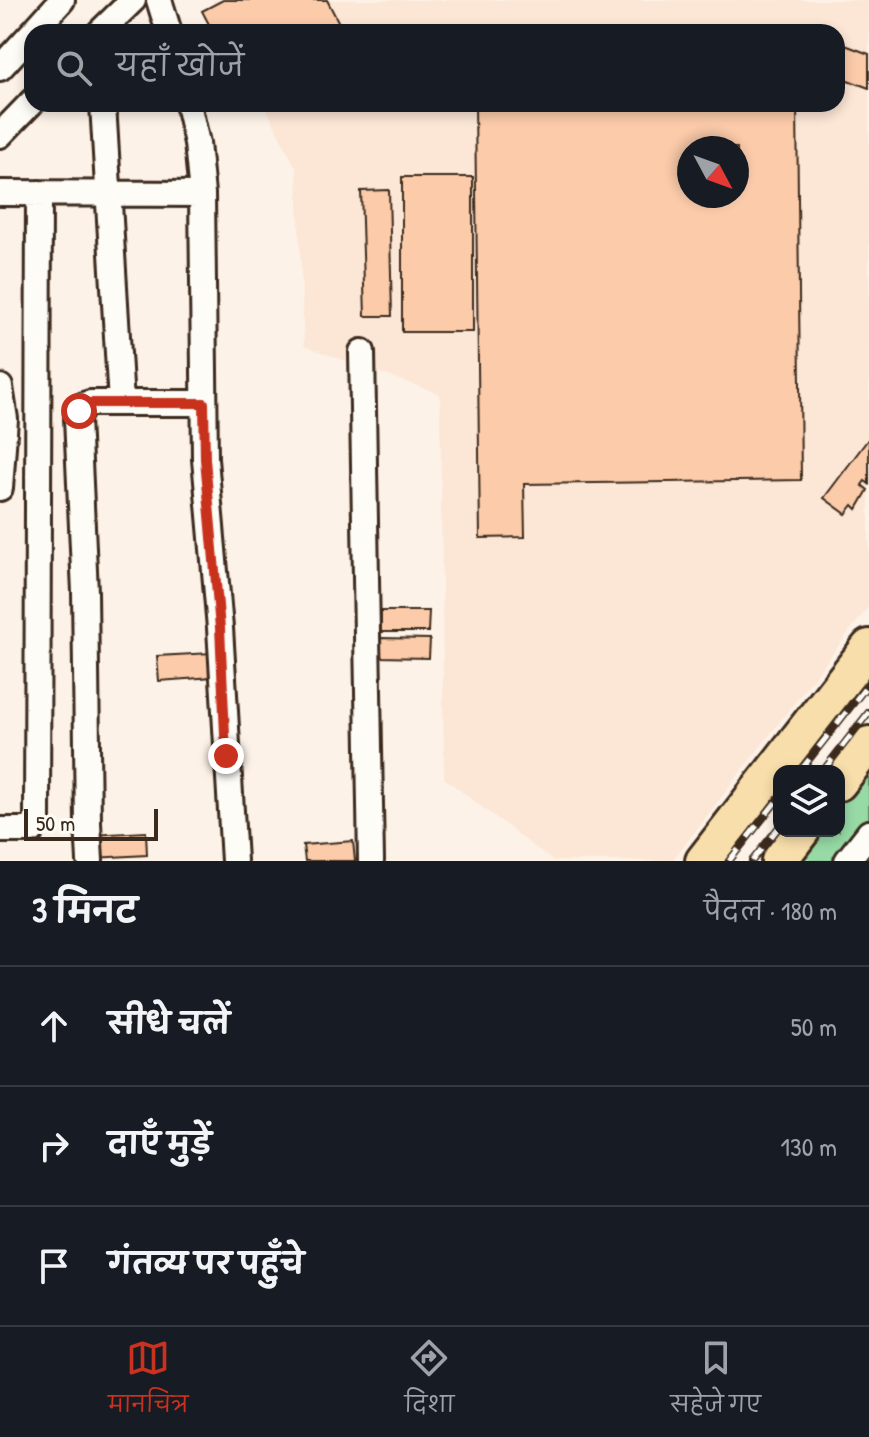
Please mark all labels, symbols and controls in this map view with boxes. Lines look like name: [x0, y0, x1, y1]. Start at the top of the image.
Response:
search box: [24, 24, 845, 112]
text: यहाँ खोजें: [116, 45, 244, 85]
icon: search: [52, 46, 96, 90]
north arrow: [677, 136, 749, 208]
route start: [61, 393, 97, 429]
route end: [208, 738, 244, 774]
map controls: [773, 765, 845, 837]
button: layers: [773, 765, 845, 837]
scale bar: [24, 805, 158, 841]
text: 50 m: [36, 808, 75, 838]
text: 3 मिनट: [32, 887, 138, 933]
text: पैदल · 180 m: [704, 893, 837, 928]
text: सीधे चलें: [108, 1003, 230, 1043]
icon: ahead: [32, 1004, 76, 1048]
text: 50 m: [791, 1009, 837, 1044]
text: दाएँ मुड़ें: [108, 1123, 212, 1163]
icon: right: [32, 1124, 76, 1168]
text: 130 m: [781, 1129, 837, 1164]
text: गंतव्य पर पहुँचे: [108, 1243, 304, 1283]
icon: arrive: [32, 1244, 76, 1288]
tab: मानचित्र: [108, 1336, 189, 1429]
tab: दिशा: [404, 1336, 454, 1429]
tab: सहेजे गए: [670, 1336, 761, 1429]

